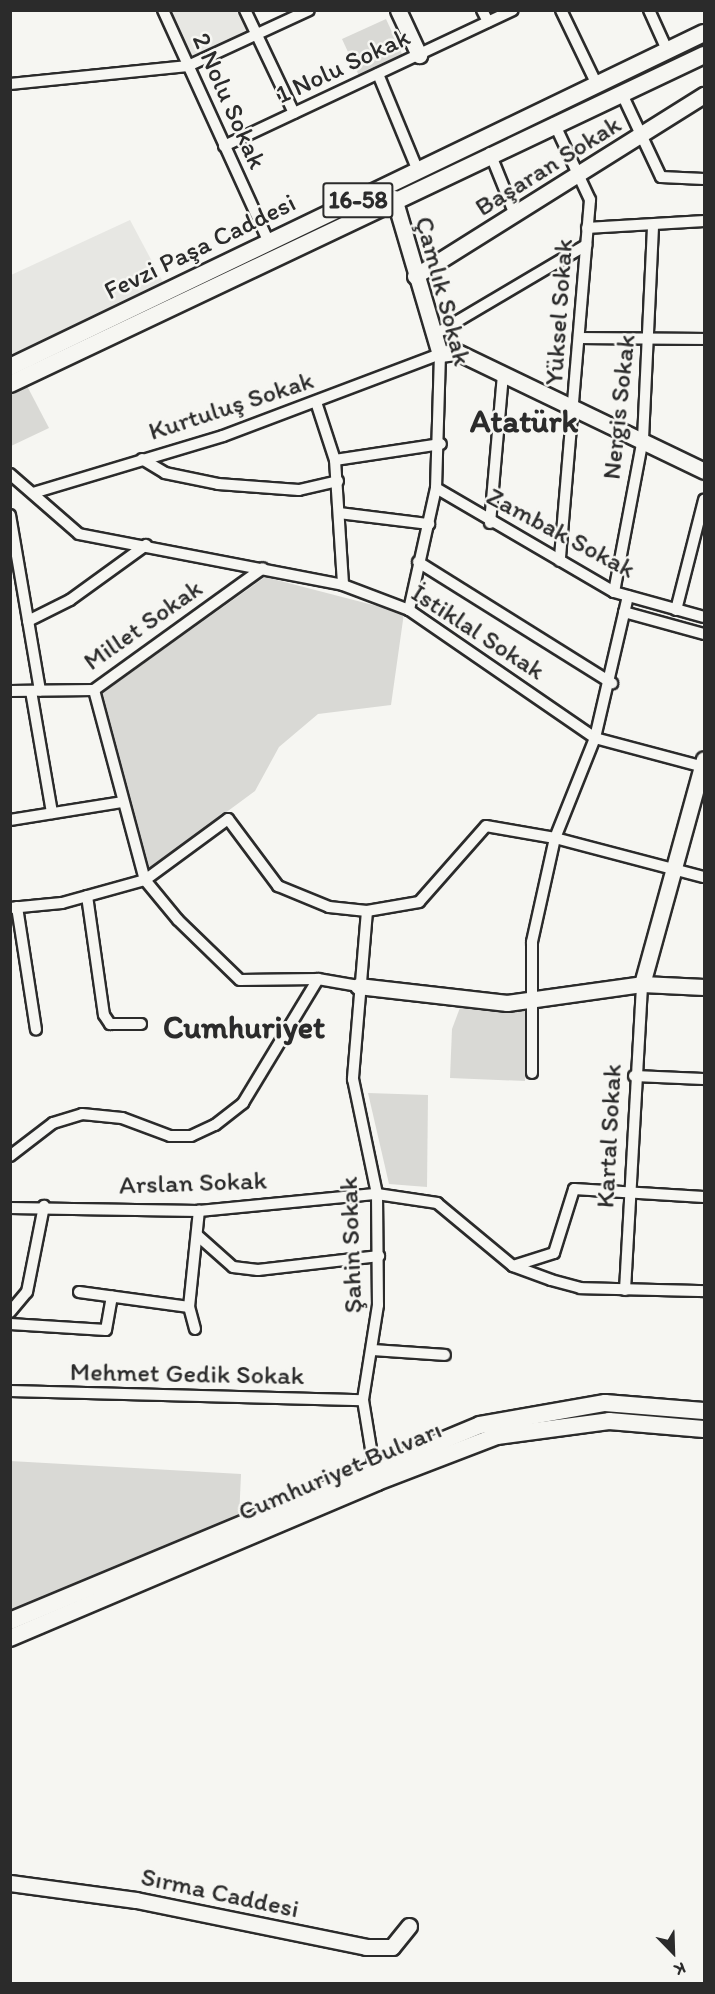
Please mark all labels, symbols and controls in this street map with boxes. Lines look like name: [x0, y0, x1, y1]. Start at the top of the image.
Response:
street label: 1 Nolu Sokak: [271, 22, 415, 110]
street label: 2 Nolu Sokak: [185, 28, 273, 174]
street label: Başaran Sokak: [469, 109, 627, 223]
road number: 16-58: [322, 179, 394, 221]
street label: Fevzi Paşa Caddesi: [100, 187, 300, 307]
street label: Çamlık Sokak: [408, 213, 478, 369]
street label: Yüksel Sokak: [538, 238, 580, 386]
street label: Nergis Sokak: [596, 333, 642, 481]
street label: Kurtuluş Sokak: [145, 365, 317, 447]
district label: Atatürk: [470, 402, 578, 440]
street label: Zambak Sokak: [482, 481, 640, 585]
street label: Millet Sokak: [78, 573, 208, 677]
street label: İstiklal Sokak: [406, 578, 550, 686]
district label: Cumhuriyet: [163, 1008, 325, 1046]
street label: Kartal Sokak: [590, 1063, 628, 1209]
street label: Arslan Sokak: [119, 1165, 267, 1201]
street label: Şahin Sokak: [333, 1177, 369, 1313]
street label: Mehmet Gedik Sokak: [70, 1356, 304, 1392]
street label: Cumhuriyet Bulvarı: [234, 1414, 446, 1528]
street label: Sırma Caddesi: [138, 1861, 302, 1925]
north arrow: [643, 1922, 703, 1982]
text: K: [672, 1958, 689, 1980]

